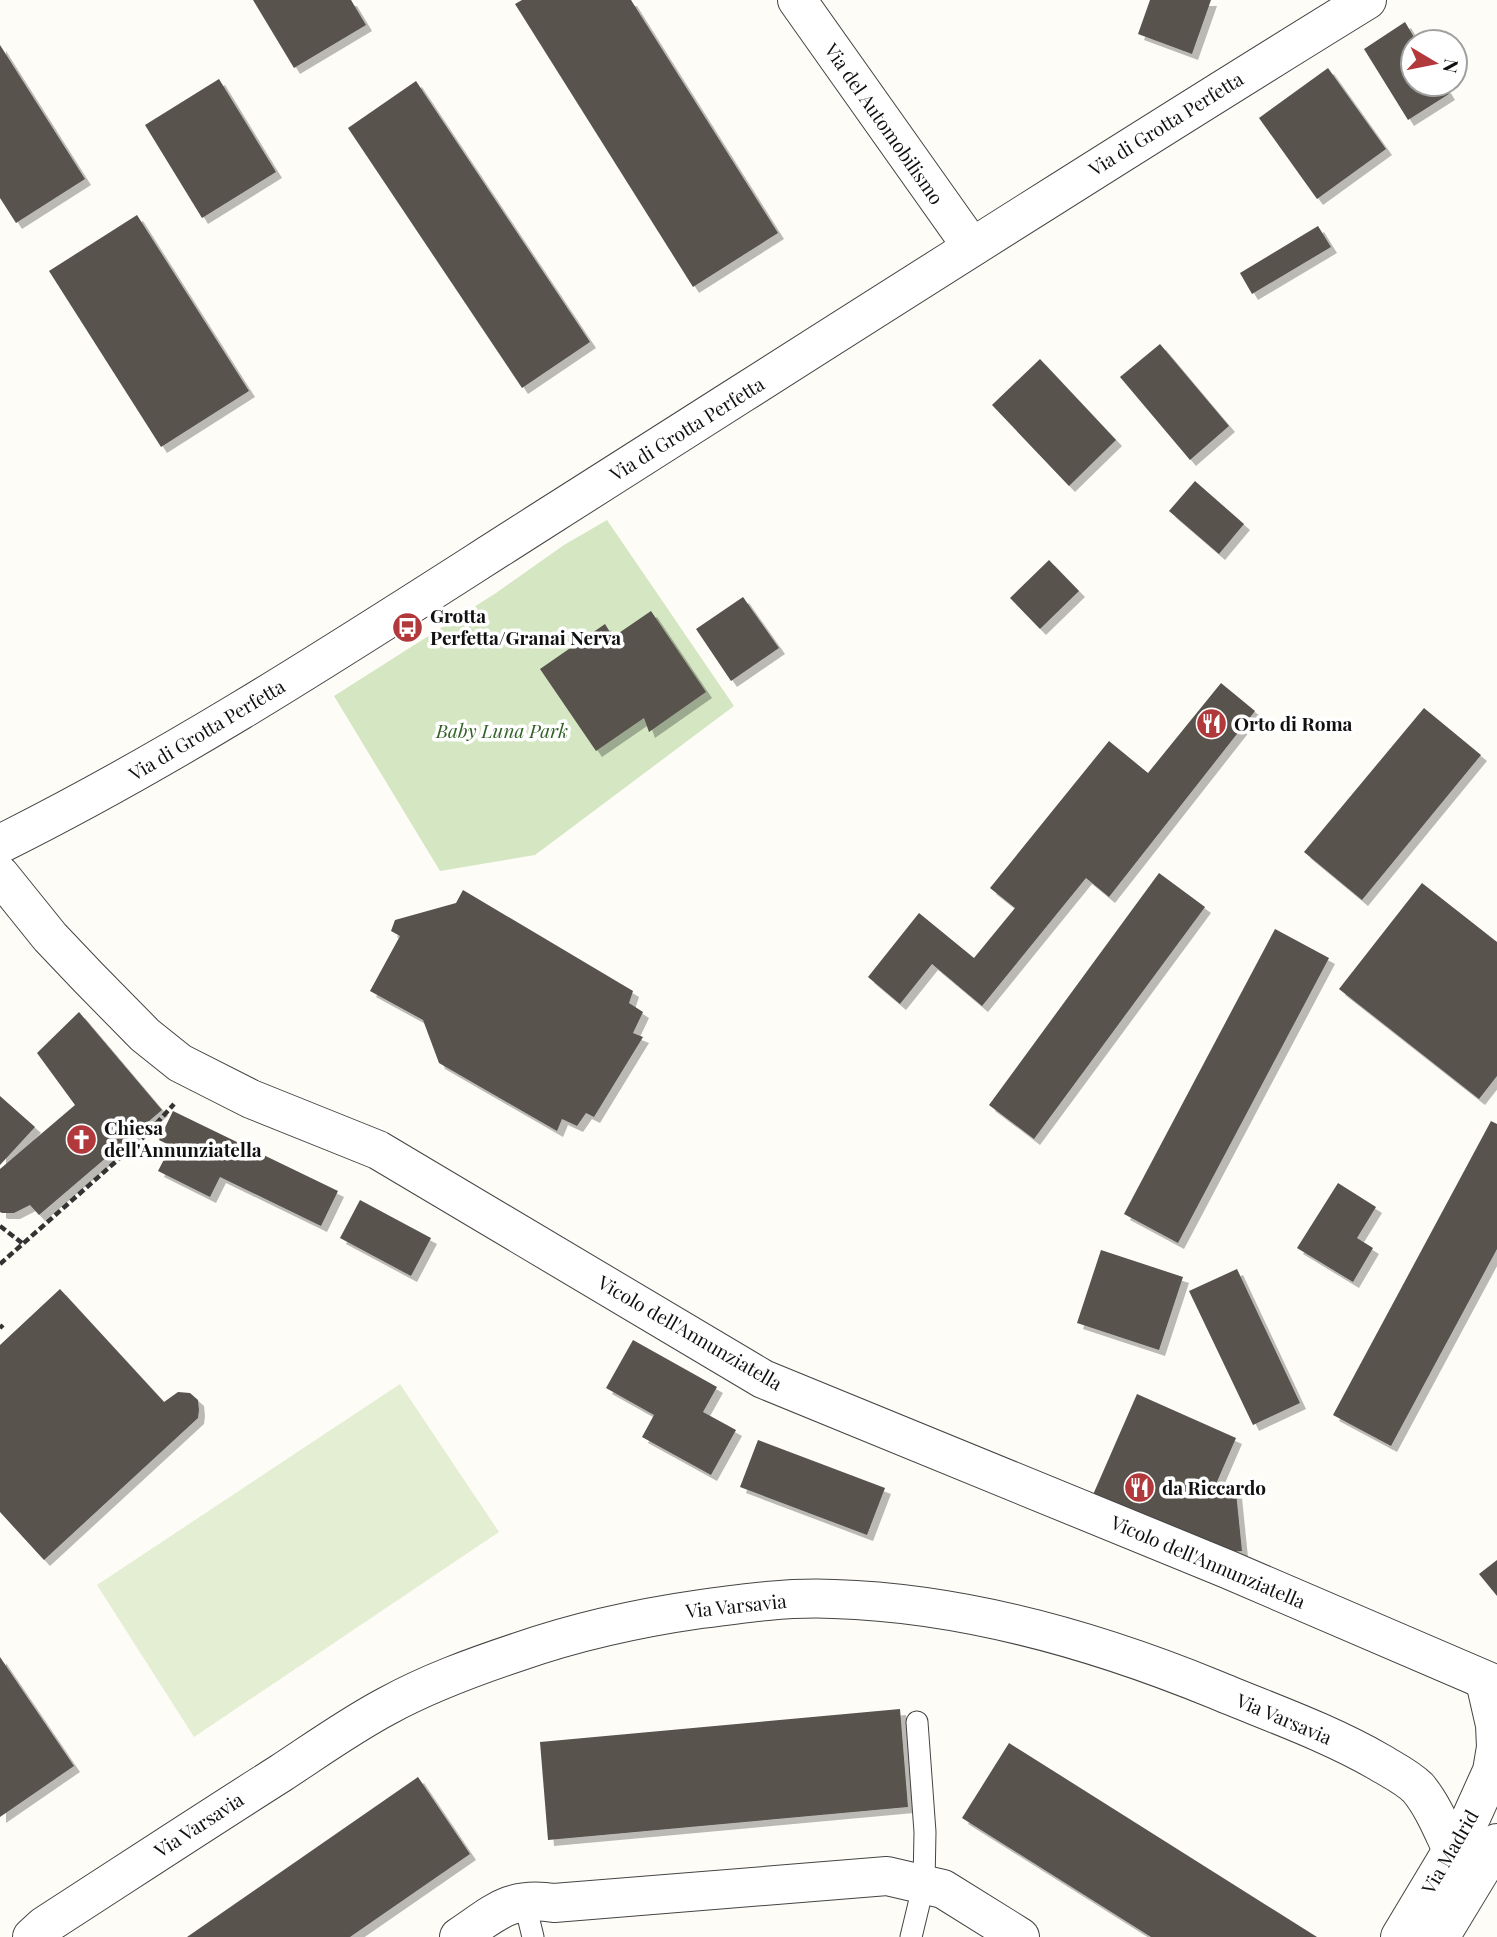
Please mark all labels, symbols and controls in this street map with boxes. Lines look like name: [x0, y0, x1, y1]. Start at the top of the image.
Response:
north arrow: [1399, 28, 1469, 98]
street label: Via del Automobilismo: [819, 37, 950, 209]
text: N: [1438, 57, 1466, 75]
street label: Via di Grotta Perfetta: [1082, 65, 1248, 182]
street label: Via di Grotta Perfetta: [603, 370, 769, 487]
place label: Grotta Perfetta/Granai Nerva: [430, 602, 621, 650]
bus stop icon: Grotta Perfetta/Granai Nerva: [390, 610, 424, 644]
street label: Via di Grotta Perfetta: [123, 672, 290, 787]
restaurant icon: Orto di Roma: [1194, 707, 1228, 741]
place label: Orto di Roma: [1234, 710, 1353, 736]
park label: Baby Luna Park: [435, 717, 568, 743]
place label: Chiesa dell'Annunziatella: [104, 1114, 262, 1162]
church icon: Chiesa dell'Annunziatella: [64, 1122, 98, 1156]
street label: Vicolo dell'Annunziatella: [593, 1268, 788, 1396]
restaurant icon: da Riccardo: [1122, 1471, 1156, 1505]
place label: da Riccardo: [1162, 1474, 1266, 1500]
street label: Vicolo dell'Annunziatella: [1106, 1508, 1310, 1614]
street label: Via Varsavia: [683, 1587, 788, 1623]
street label: Via Varsavia: [1232, 1686, 1337, 1750]
street label: Via Varsavia: [148, 1785, 248, 1863]
street label: Via Madrid: [1414, 1805, 1484, 1899]

